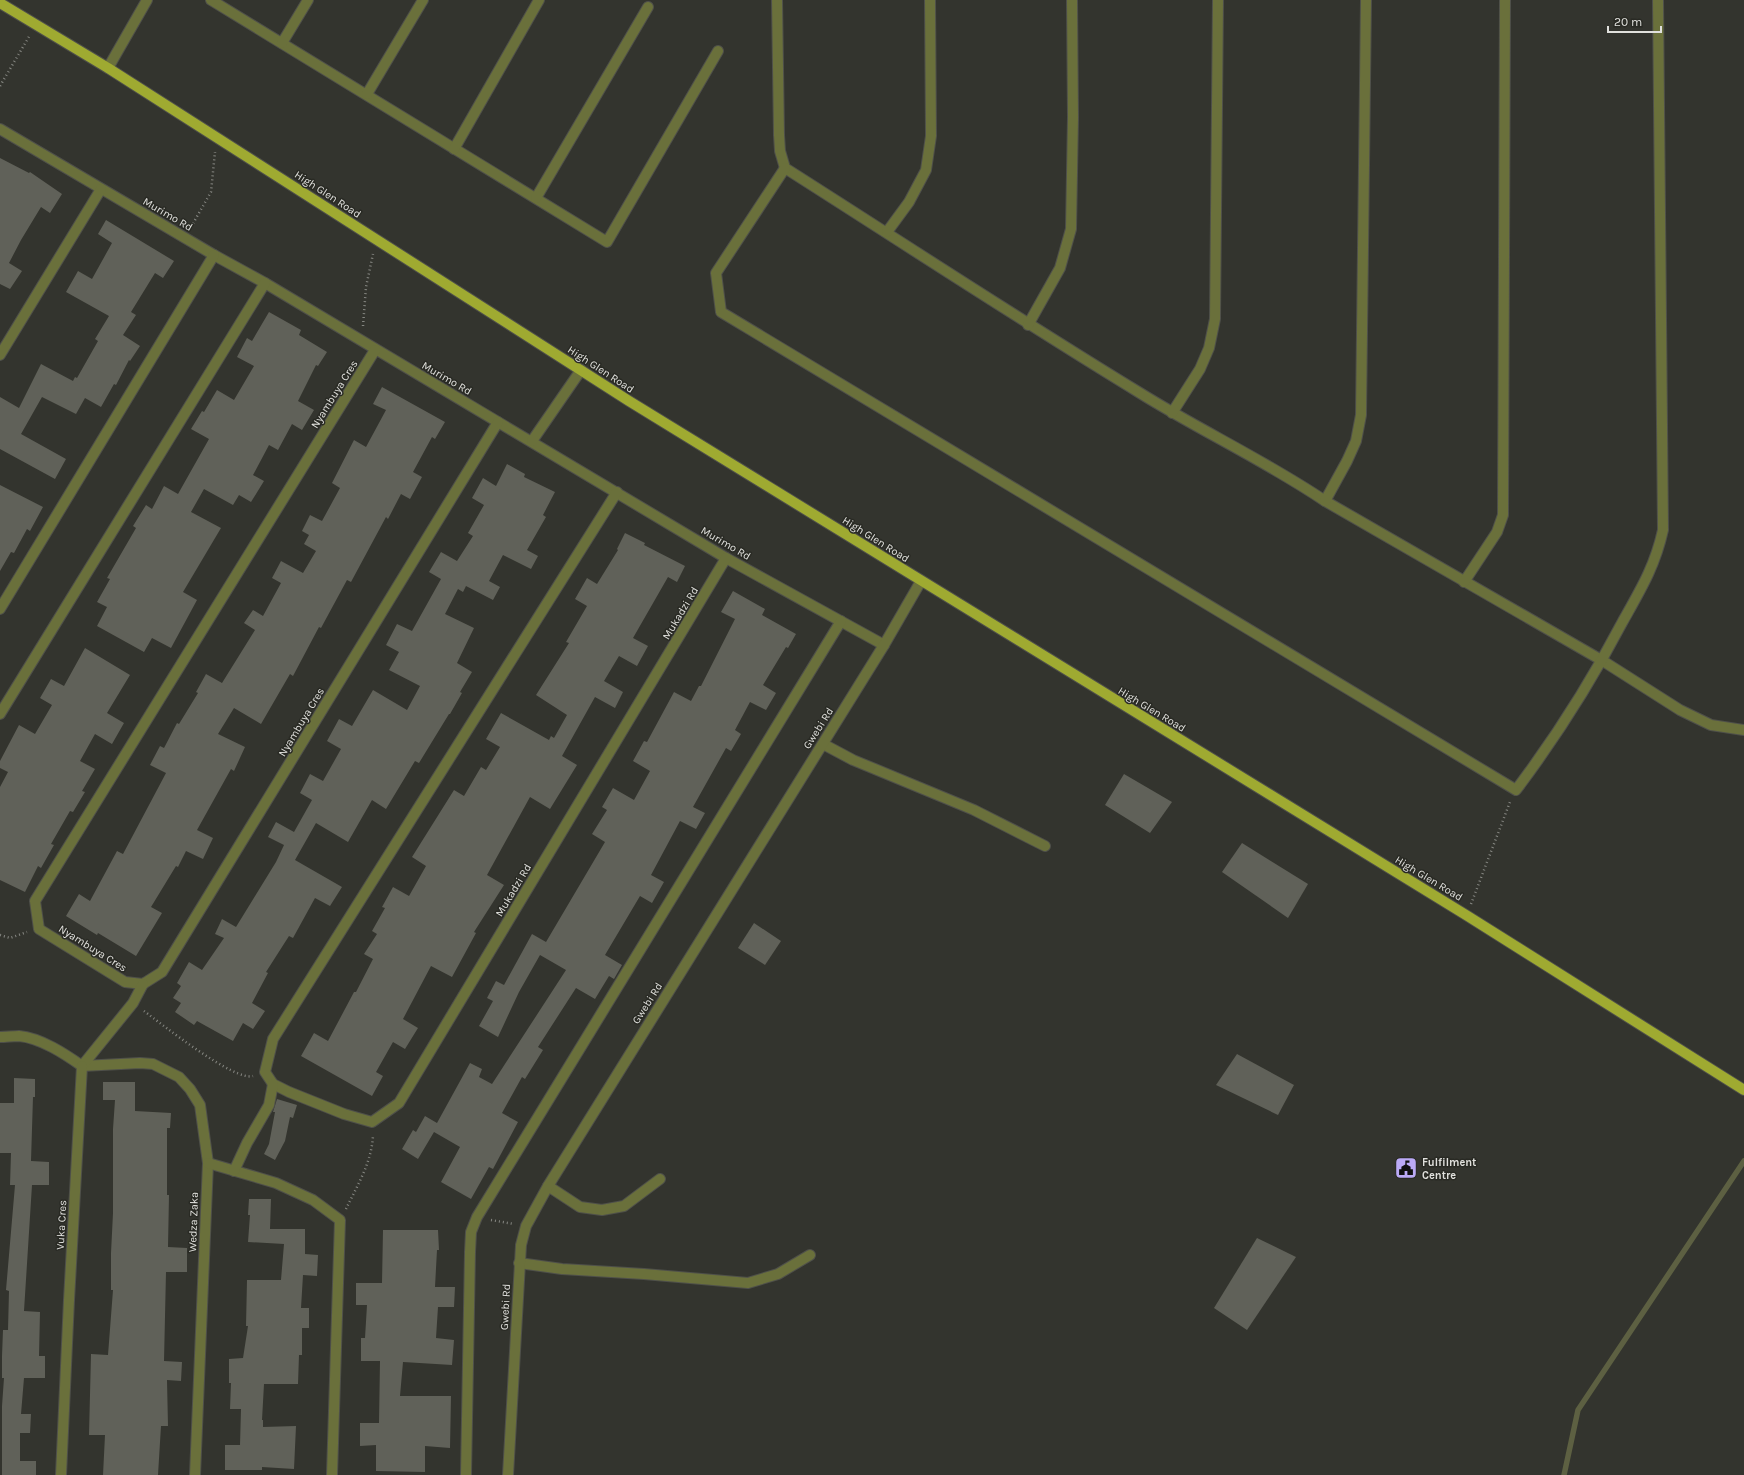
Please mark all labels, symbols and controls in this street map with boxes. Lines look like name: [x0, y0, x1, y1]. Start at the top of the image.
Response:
scale bar: [1608, 8, 1661, 34]
text: 20 m: [1614, 15, 1642, 29]
street label: High Glen Road: [292, 168, 363, 221]
street label: Murimo Rd: [141, 195, 195, 234]
street label: High Glen Road: [565, 343, 636, 396]
street label: Nyambuya Cres: [308, 358, 361, 431]
street label: Murimo Rd: [420, 359, 474, 398]
street label: High Glen Road: [840, 514, 912, 565]
street label: Murimo Rd: [699, 524, 753, 563]
street label: Mukadzi Rd: [660, 585, 701, 642]
street label: High Glen Road: [1116, 684, 1188, 735]
street label: Nyambuya Cres: [276, 685, 327, 759]
street label: Gwebi Rd: [801, 705, 836, 751]
street label: High Glen Road: [1393, 853, 1465, 904]
street label: Mukadzi Rd: [493, 862, 534, 919]
street label: Nyambuya Cres: [56, 922, 129, 975]
street label: Gwebi Rd: [630, 980, 665, 1026]
public building icon: Fulfilment Centre: [1393, 1155, 1419, 1181]
place label: Fulfilment Centre: [1422, 1156, 1477, 1182]
street label: Wedza Zaka: [186, 1192, 201, 1252]
street label: Vuka Cres: [54, 1200, 69, 1250]
street label: Gwebi Rd: [498, 1284, 513, 1331]

